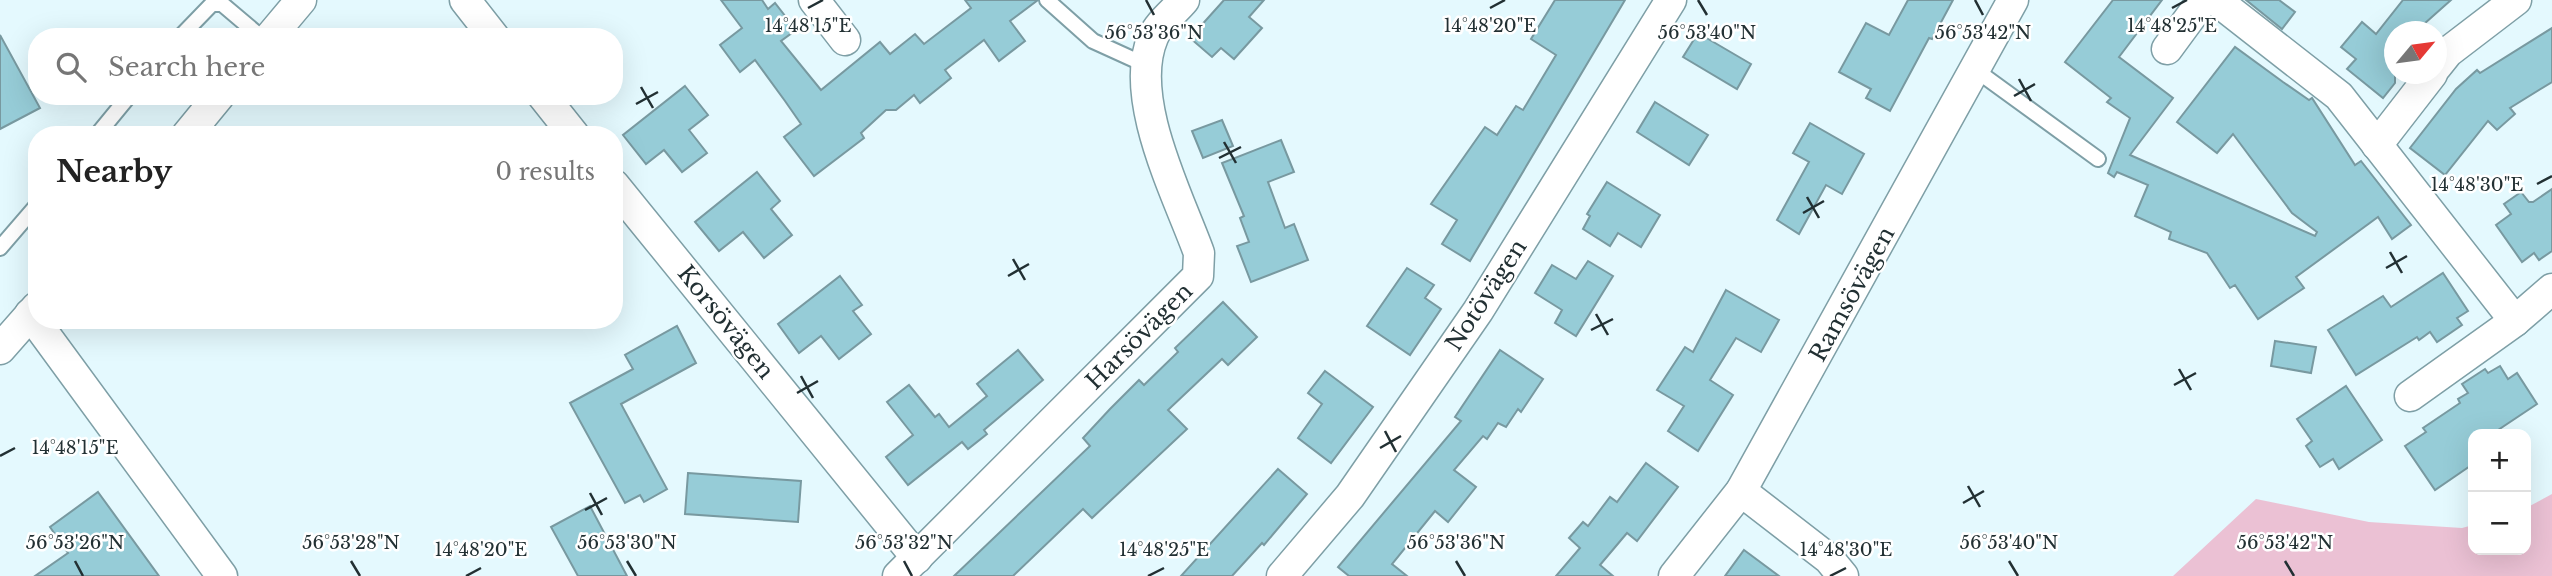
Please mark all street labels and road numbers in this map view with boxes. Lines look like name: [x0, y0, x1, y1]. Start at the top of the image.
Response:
street label: Ramsövägen: [1803, 222, 1901, 366]
street label: Notövägen: [1440, 234, 1533, 356]
street label: Korsövägen: [672, 260, 780, 384]
street label: Harsövägen: [1080, 277, 1198, 395]

